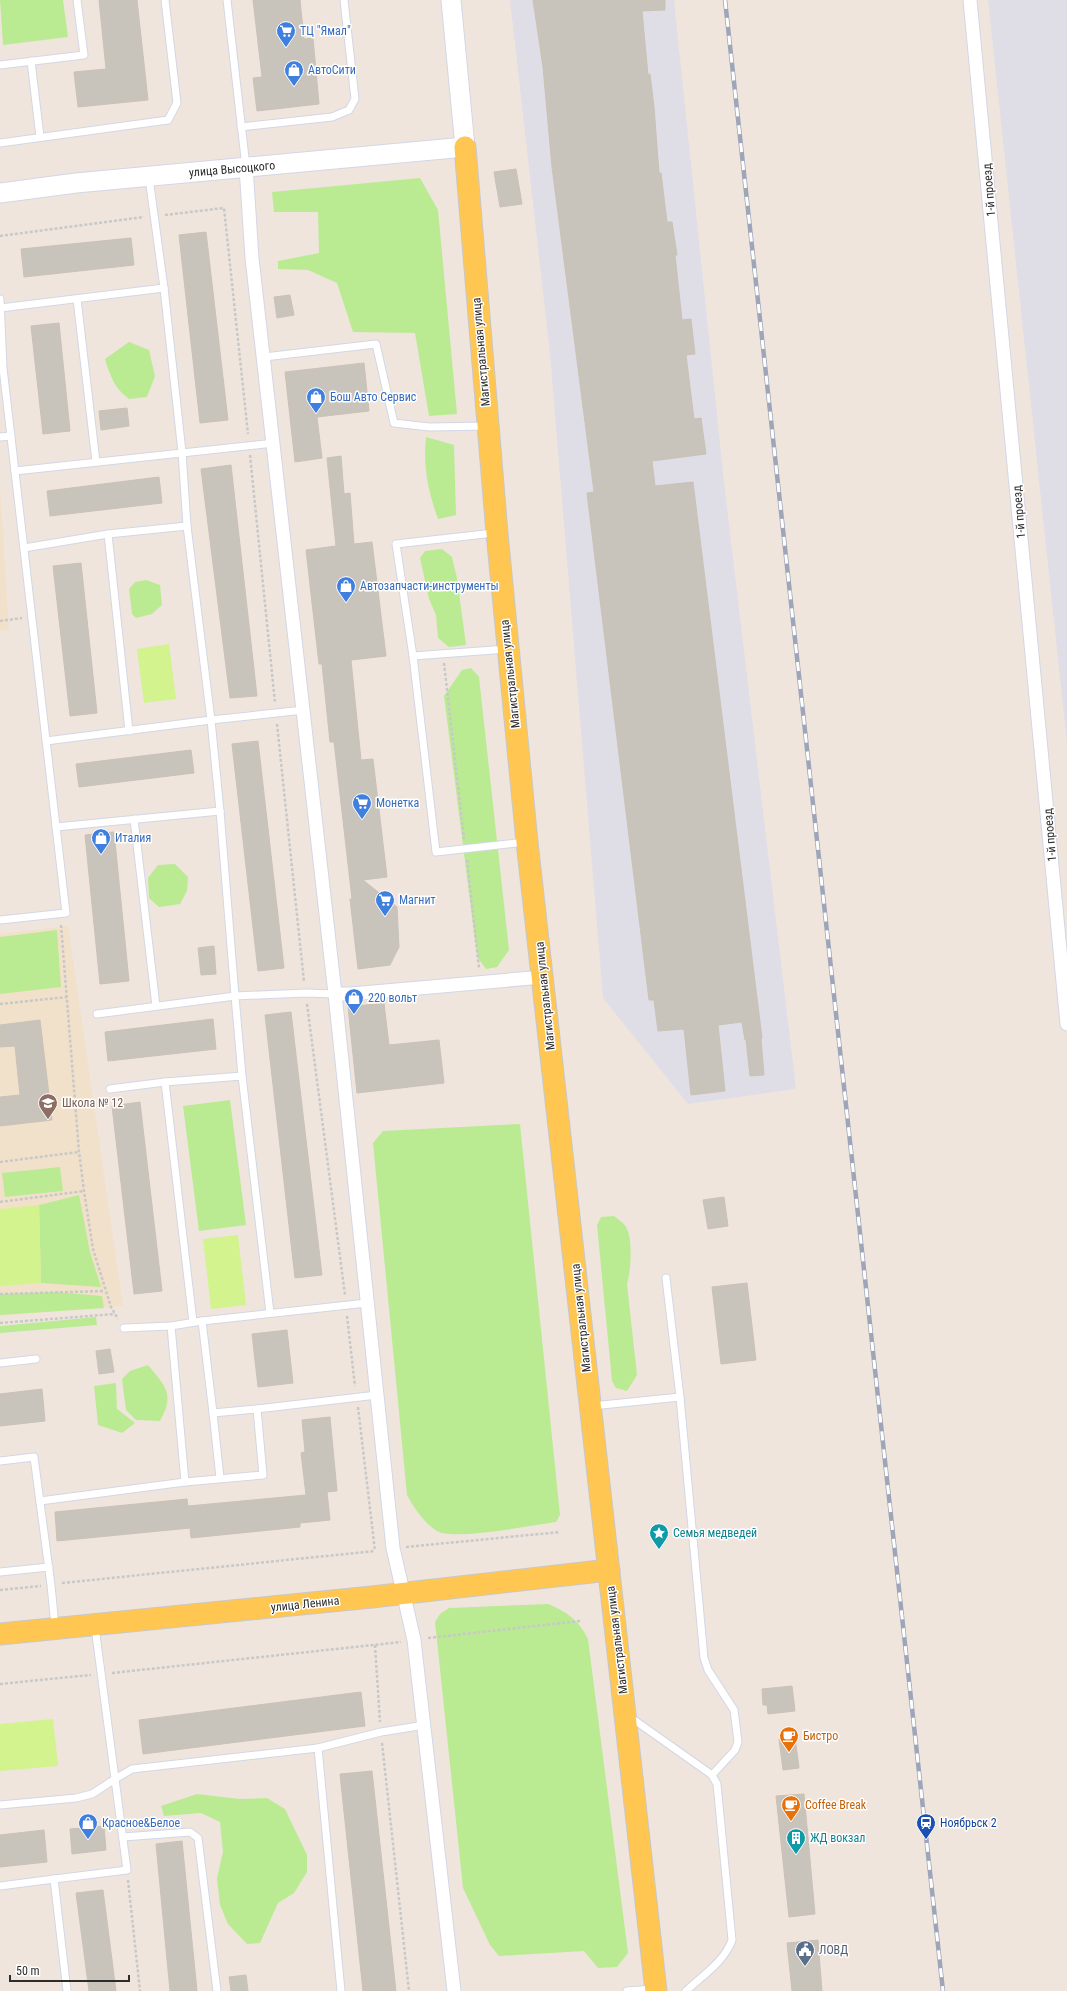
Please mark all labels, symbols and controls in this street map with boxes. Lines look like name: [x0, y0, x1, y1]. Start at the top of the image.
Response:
supermarket icon: ТЦ "Ямал": [275, 20, 297, 48]
place label: ТЦ "Ямал": [300, 24, 351, 38]
shop icon: АвтоСити: [283, 59, 305, 87]
place label: АвтоСити: [308, 63, 356, 77]
street label: улица Высоцкого: [188, 158, 276, 180]
street label: 1-й проезд: [980, 162, 998, 217]
street label: Магистральная улица: [469, 297, 493, 407]
shop icon: Бош Авто Сервис: [305, 386, 327, 414]
place label: Бош Авто Сервис: [330, 390, 417, 404]
street label: 1-й проезд: [1010, 484, 1028, 539]
shop icon: Автозапчасти-инструменты: [335, 575, 357, 603]
place label: Автозапчасти-инструменты: [360, 579, 499, 593]
street label: Магистральная улица: [497, 619, 523, 729]
supermarket icon: Монетка: [351, 792, 373, 820]
place label: Монетка: [376, 796, 420, 810]
street label: 1-й проезд: [1041, 807, 1059, 862]
shop icon: Италия: [90, 827, 112, 855]
place label: Италия: [115, 831, 151, 845]
supermarket icon: Магнит: [374, 889, 396, 917]
place label: Магнит: [399, 893, 436, 907]
street label: Магистральная улица: [532, 941, 558, 1051]
shop icon: 220 вольт: [343, 987, 365, 1015]
place label: 220 вольт: [368, 991, 417, 1005]
school or university icon: Школа № 12: [37, 1092, 59, 1120]
place label: Школа № 12: [62, 1096, 123, 1110]
street label: Магистральная улица: [568, 1263, 594, 1373]
place icon: Семья медведей: [648, 1522, 670, 1550]
place label: Семья медведей: [673, 1526, 757, 1540]
street label: Магистральная улица: [603, 1585, 631, 1695]
street label: улица Ленина: [270, 1593, 340, 1615]
cafe icon: Бистро: [778, 1725, 800, 1753]
place label: Бистро: [803, 1729, 838, 1743]
cafe icon: Coffee Break: [780, 1794, 802, 1822]
place label: Coffee Break: [805, 1798, 867, 1812]
shop icon: Красное&Белое: [77, 1812, 99, 1840]
station icon: Ноябрьск 2: [915, 1812, 937, 1840]
place label: Красное&Белое: [102, 1816, 180, 1830]
place label: Ноябрьск 2: [940, 1816, 997, 1830]
building icon: ЖД вокзал: [785, 1827, 807, 1855]
place label: ЖД вокзал: [810, 1831, 865, 1845]
public building icon: ЛОВД: [794, 1939, 816, 1967]
place label: ЛОВД: [819, 1943, 848, 1957]
scale bar: [10, 1957, 129, 1983]
text: 50 m: [16, 1964, 40, 1978]

